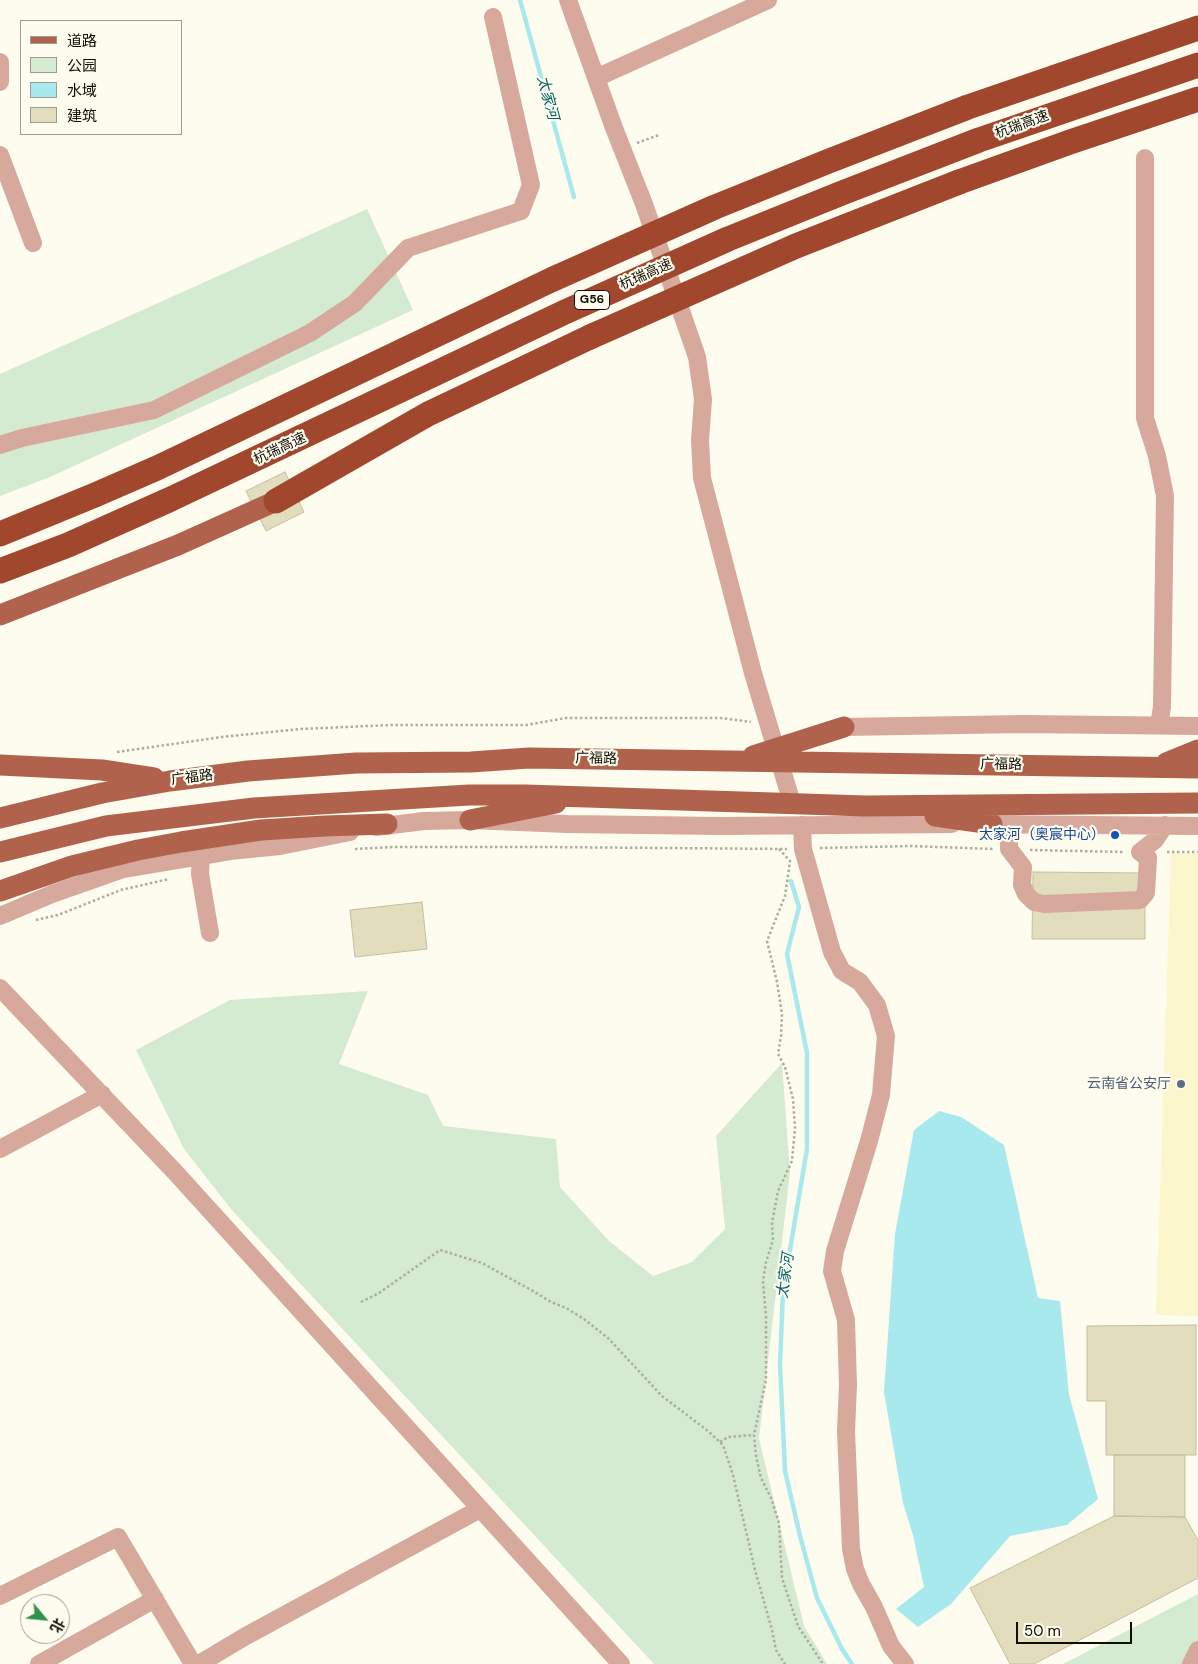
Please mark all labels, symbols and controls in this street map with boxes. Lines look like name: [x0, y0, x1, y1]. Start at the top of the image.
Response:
legend: [20, 20, 182, 135]
text: 道路: [67, 31, 97, 51]
text: 公园: [67, 56, 97, 76]
water label: 太家河: [532, 74, 562, 122]
text: 水域: [67, 81, 97, 101]
text: 建筑: [67, 106, 97, 126]
street label: 杭瑞高速: [993, 108, 1051, 142]
street label: 杭瑞高速: [617, 256, 675, 294]
road number: G56: [574, 290, 610, 310]
street label: 杭瑞高速: [251, 430, 309, 468]
street label: 广福路: [575, 750, 617, 768]
street label: 广福路: [980, 756, 1022, 774]
street label: 广福路: [170, 767, 214, 789]
place label: 太家河（奥宸中心）: [979, 827, 1105, 843]
marker: 太家河（奥宸中心）: [1109, 829, 1121, 841]
place label: 云南省公安厅: [1087, 1076, 1171, 1092]
marker: 云南省公安厅: [1175, 1078, 1187, 1090]
water label: 太家河: [774, 1252, 798, 1300]
north arrow: [20, 1594, 70, 1644]
scale bar: [1018, 1612, 1134, 1644]
text: 北: [46, 1615, 69, 1636]
text: 50 m: [1024, 1621, 1061, 1641]

